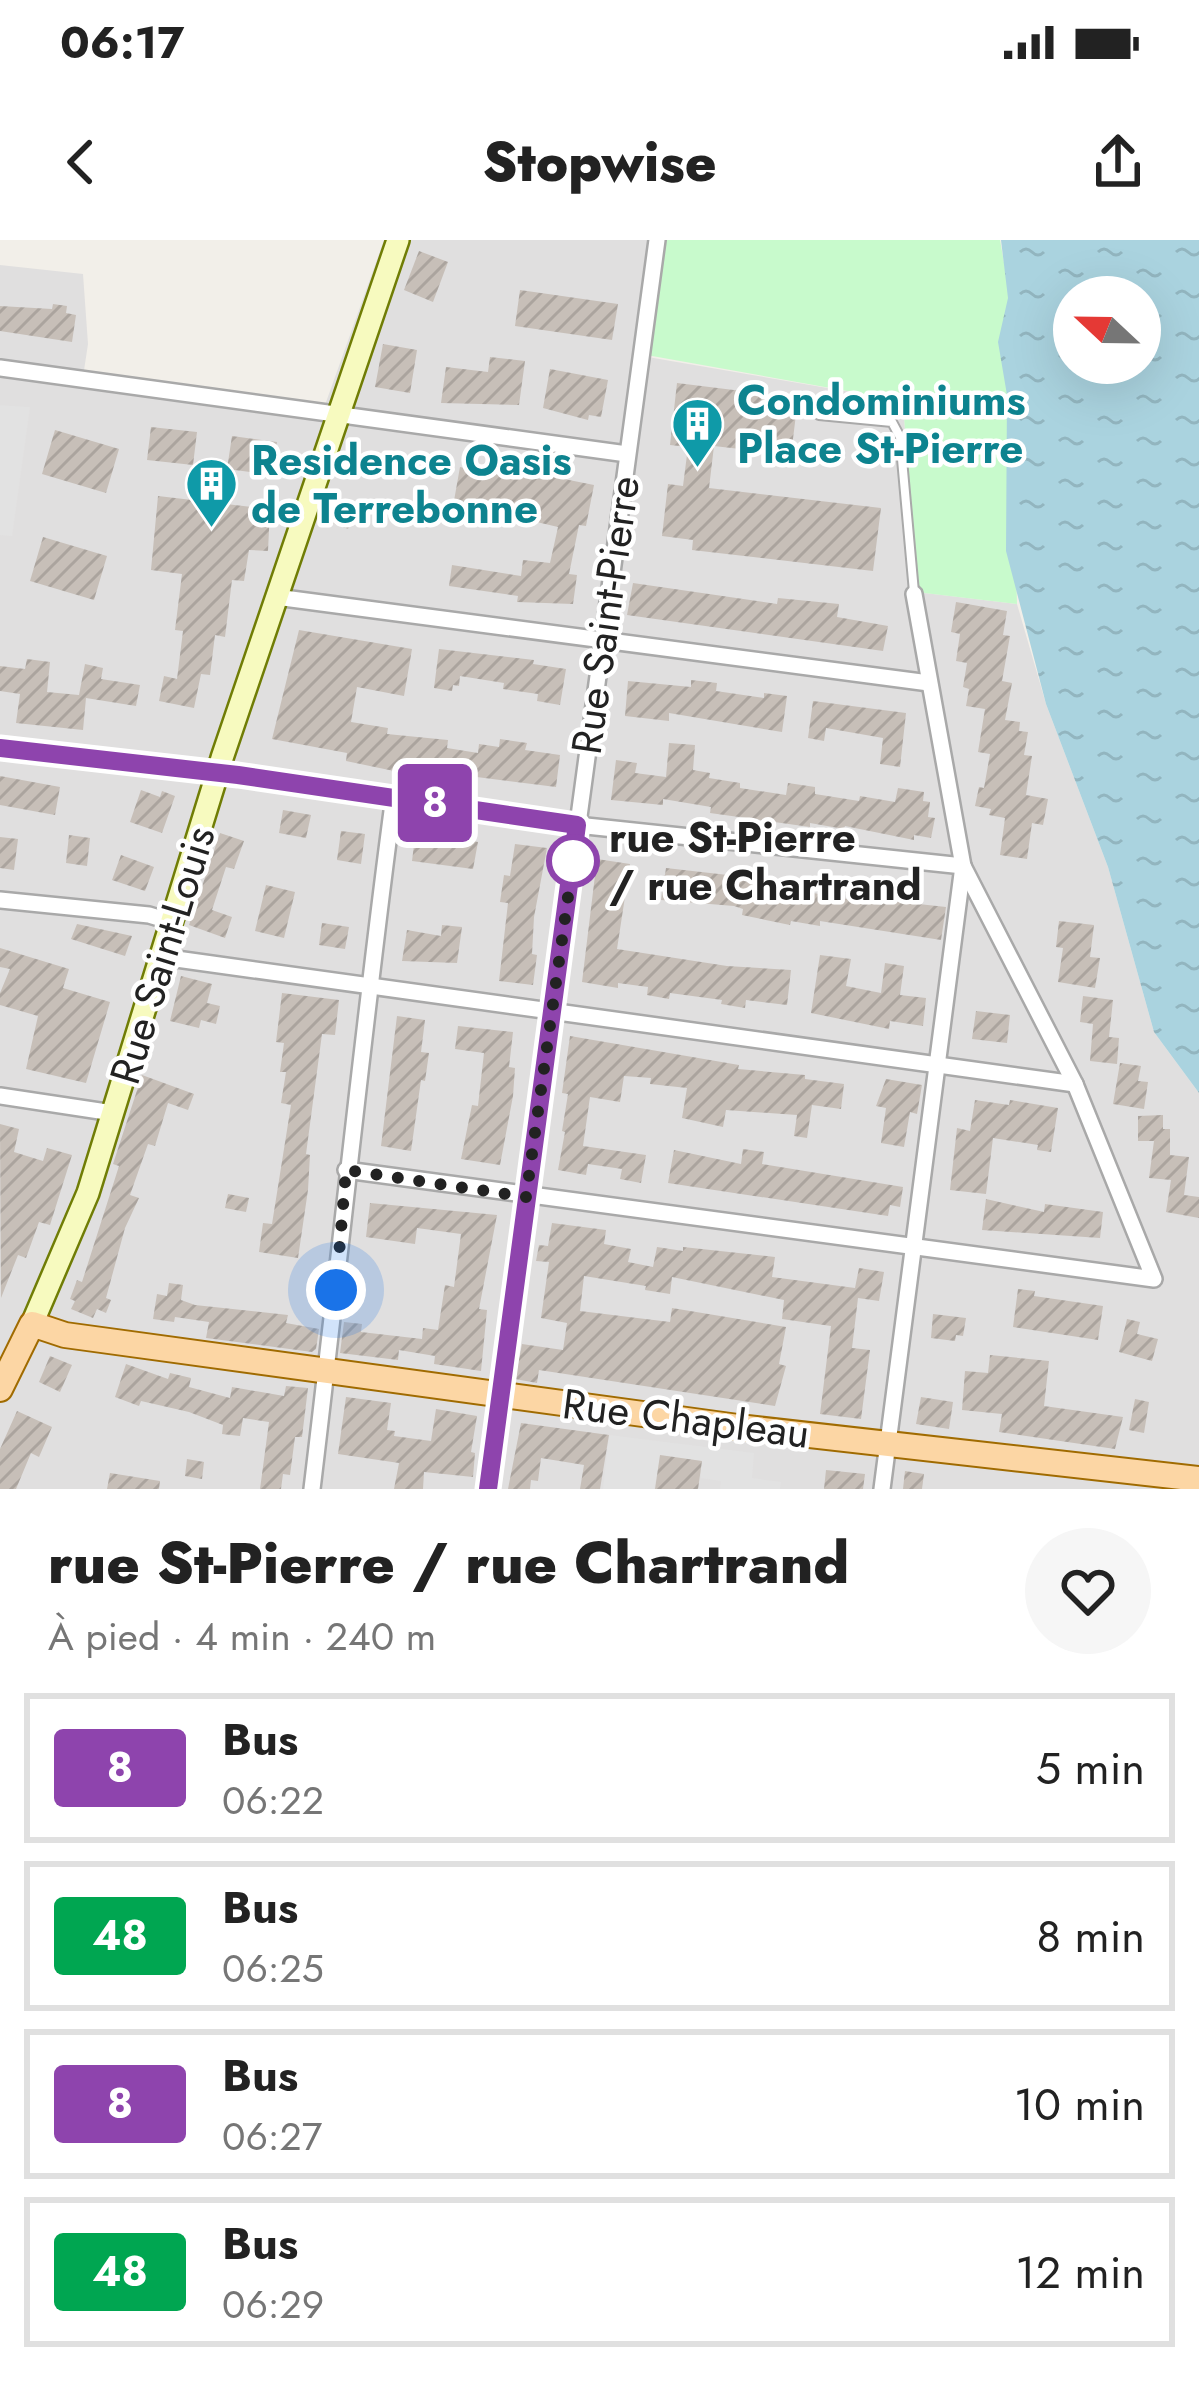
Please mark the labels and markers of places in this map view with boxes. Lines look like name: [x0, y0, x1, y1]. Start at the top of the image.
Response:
place label: Condominiums Place St-Pierre: [737, 370, 1026, 479]
building icon: Condominiums Place St-Pierre: [670, 396, 726, 470]
place label: Residence Oasis de Terrebonne: [251, 430, 572, 539]
building icon: Residence Oasis de Terrebonne: [184, 456, 240, 530]
place label: rue St-Pierre / rue Chartrand: [609, 807, 922, 916]
marker: rue St-Pierre / rue Chartrand: [548, 836, 598, 886]

